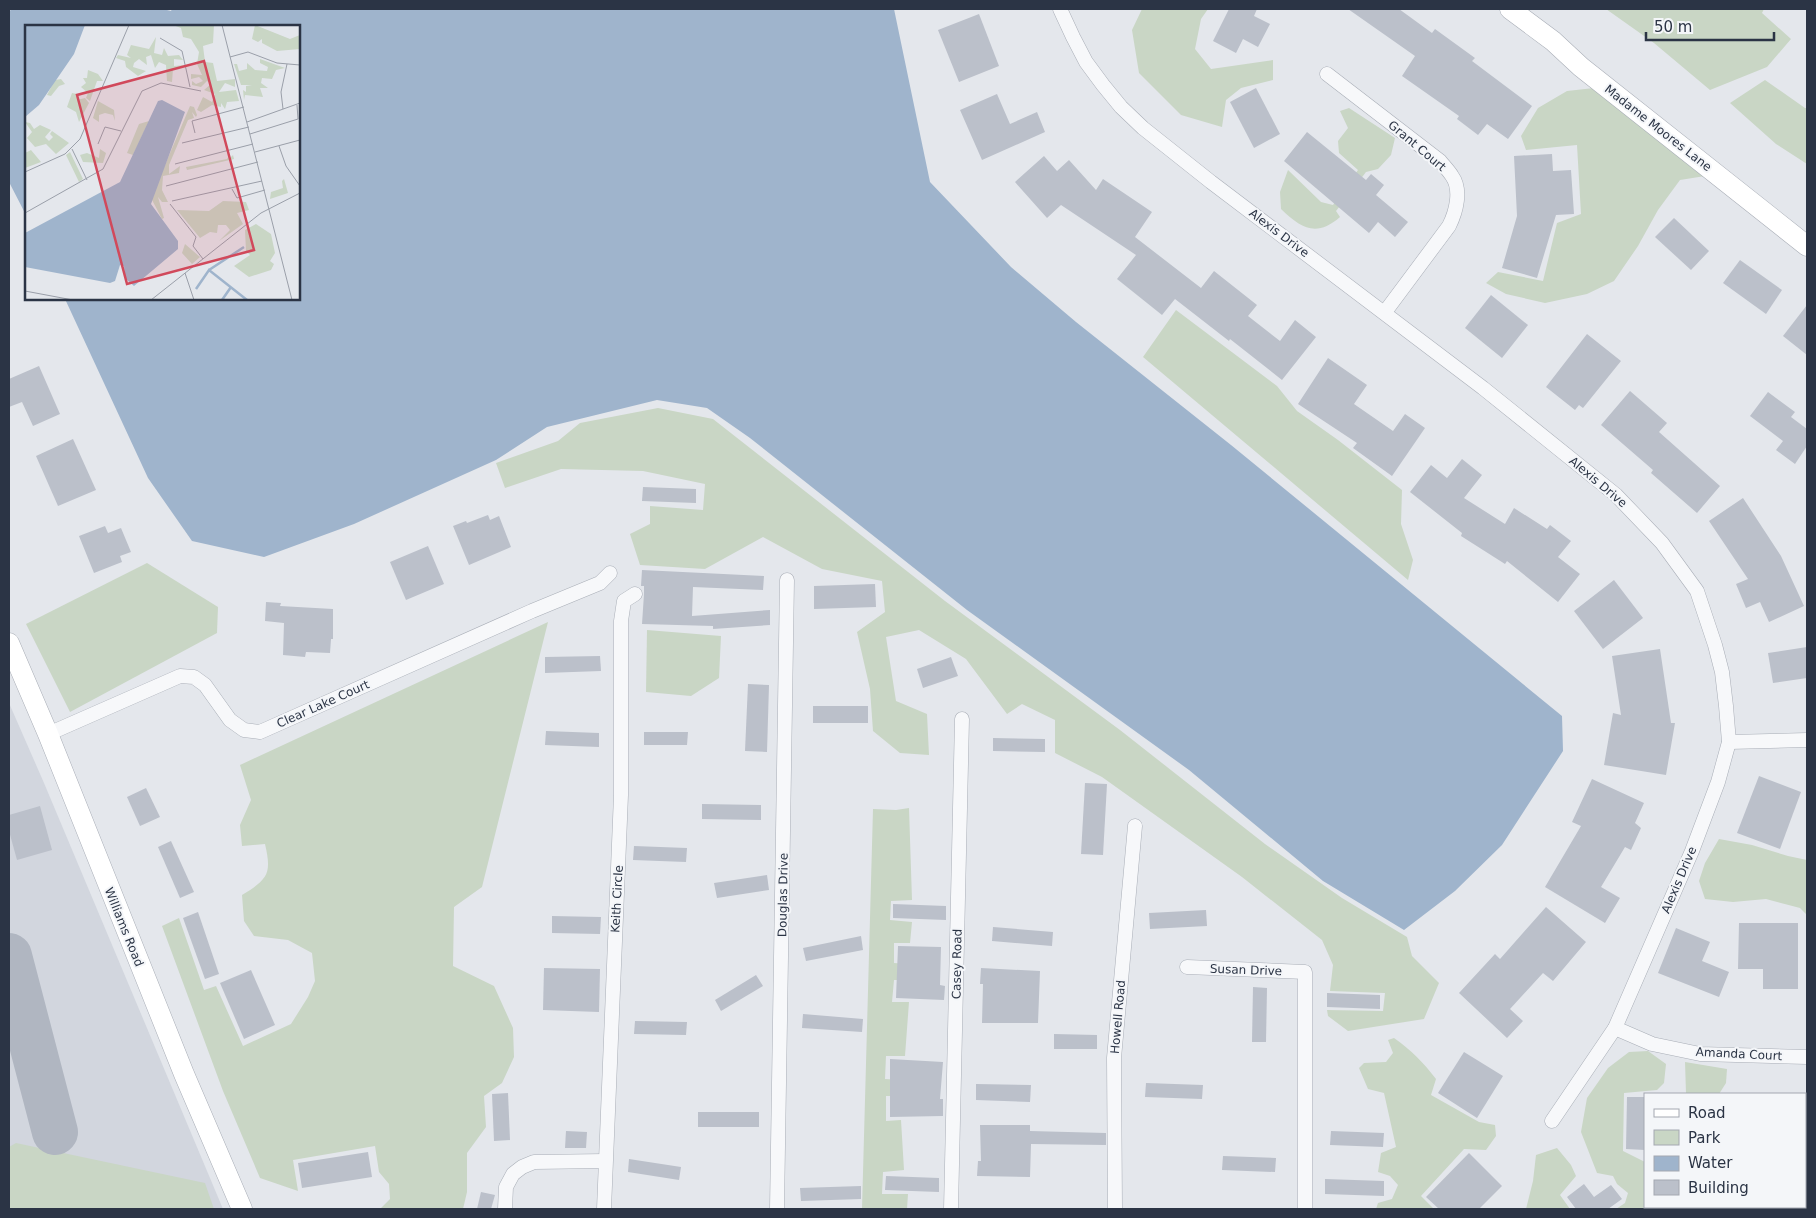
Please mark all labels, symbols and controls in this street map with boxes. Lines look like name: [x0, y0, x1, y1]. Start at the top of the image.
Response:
scale bar: [1646, 10, 1774, 42]
text: 50 m: [1654, 18, 1692, 36]
inset map: [25, 25, 300, 300]
street label: Madame Moores Lane: [1602, 82, 1714, 174]
street label: Grant Court: [1385, 118, 1449, 174]
street label: Alexis Drive: [1246, 206, 1312, 260]
street label: Alexis Drive: [1566, 454, 1630, 510]
street label: Clear Lake Court: [275, 677, 372, 731]
street label: Alexis Drive: [1659, 844, 1699, 916]
street label: Douglas Drive: [775, 853, 791, 937]
street label: Keith Circle: [608, 865, 626, 933]
street label: Williams Road: [102, 885, 146, 969]
street label: Casey Road: [949, 929, 965, 999]
street label: Susan Drive: [1210, 962, 1282, 978]
street label: Howell Road: [1108, 979, 1128, 1055]
street label: Amanda Court: [1695, 1045, 1783, 1063]
legend: [1644, 1093, 1806, 1208]
text: Road: [1688, 1104, 1726, 1122]
text: Park: [1688, 1129, 1721, 1147]
text: Water: [1688, 1154, 1733, 1172]
text: Building: [1688, 1179, 1749, 1197]

